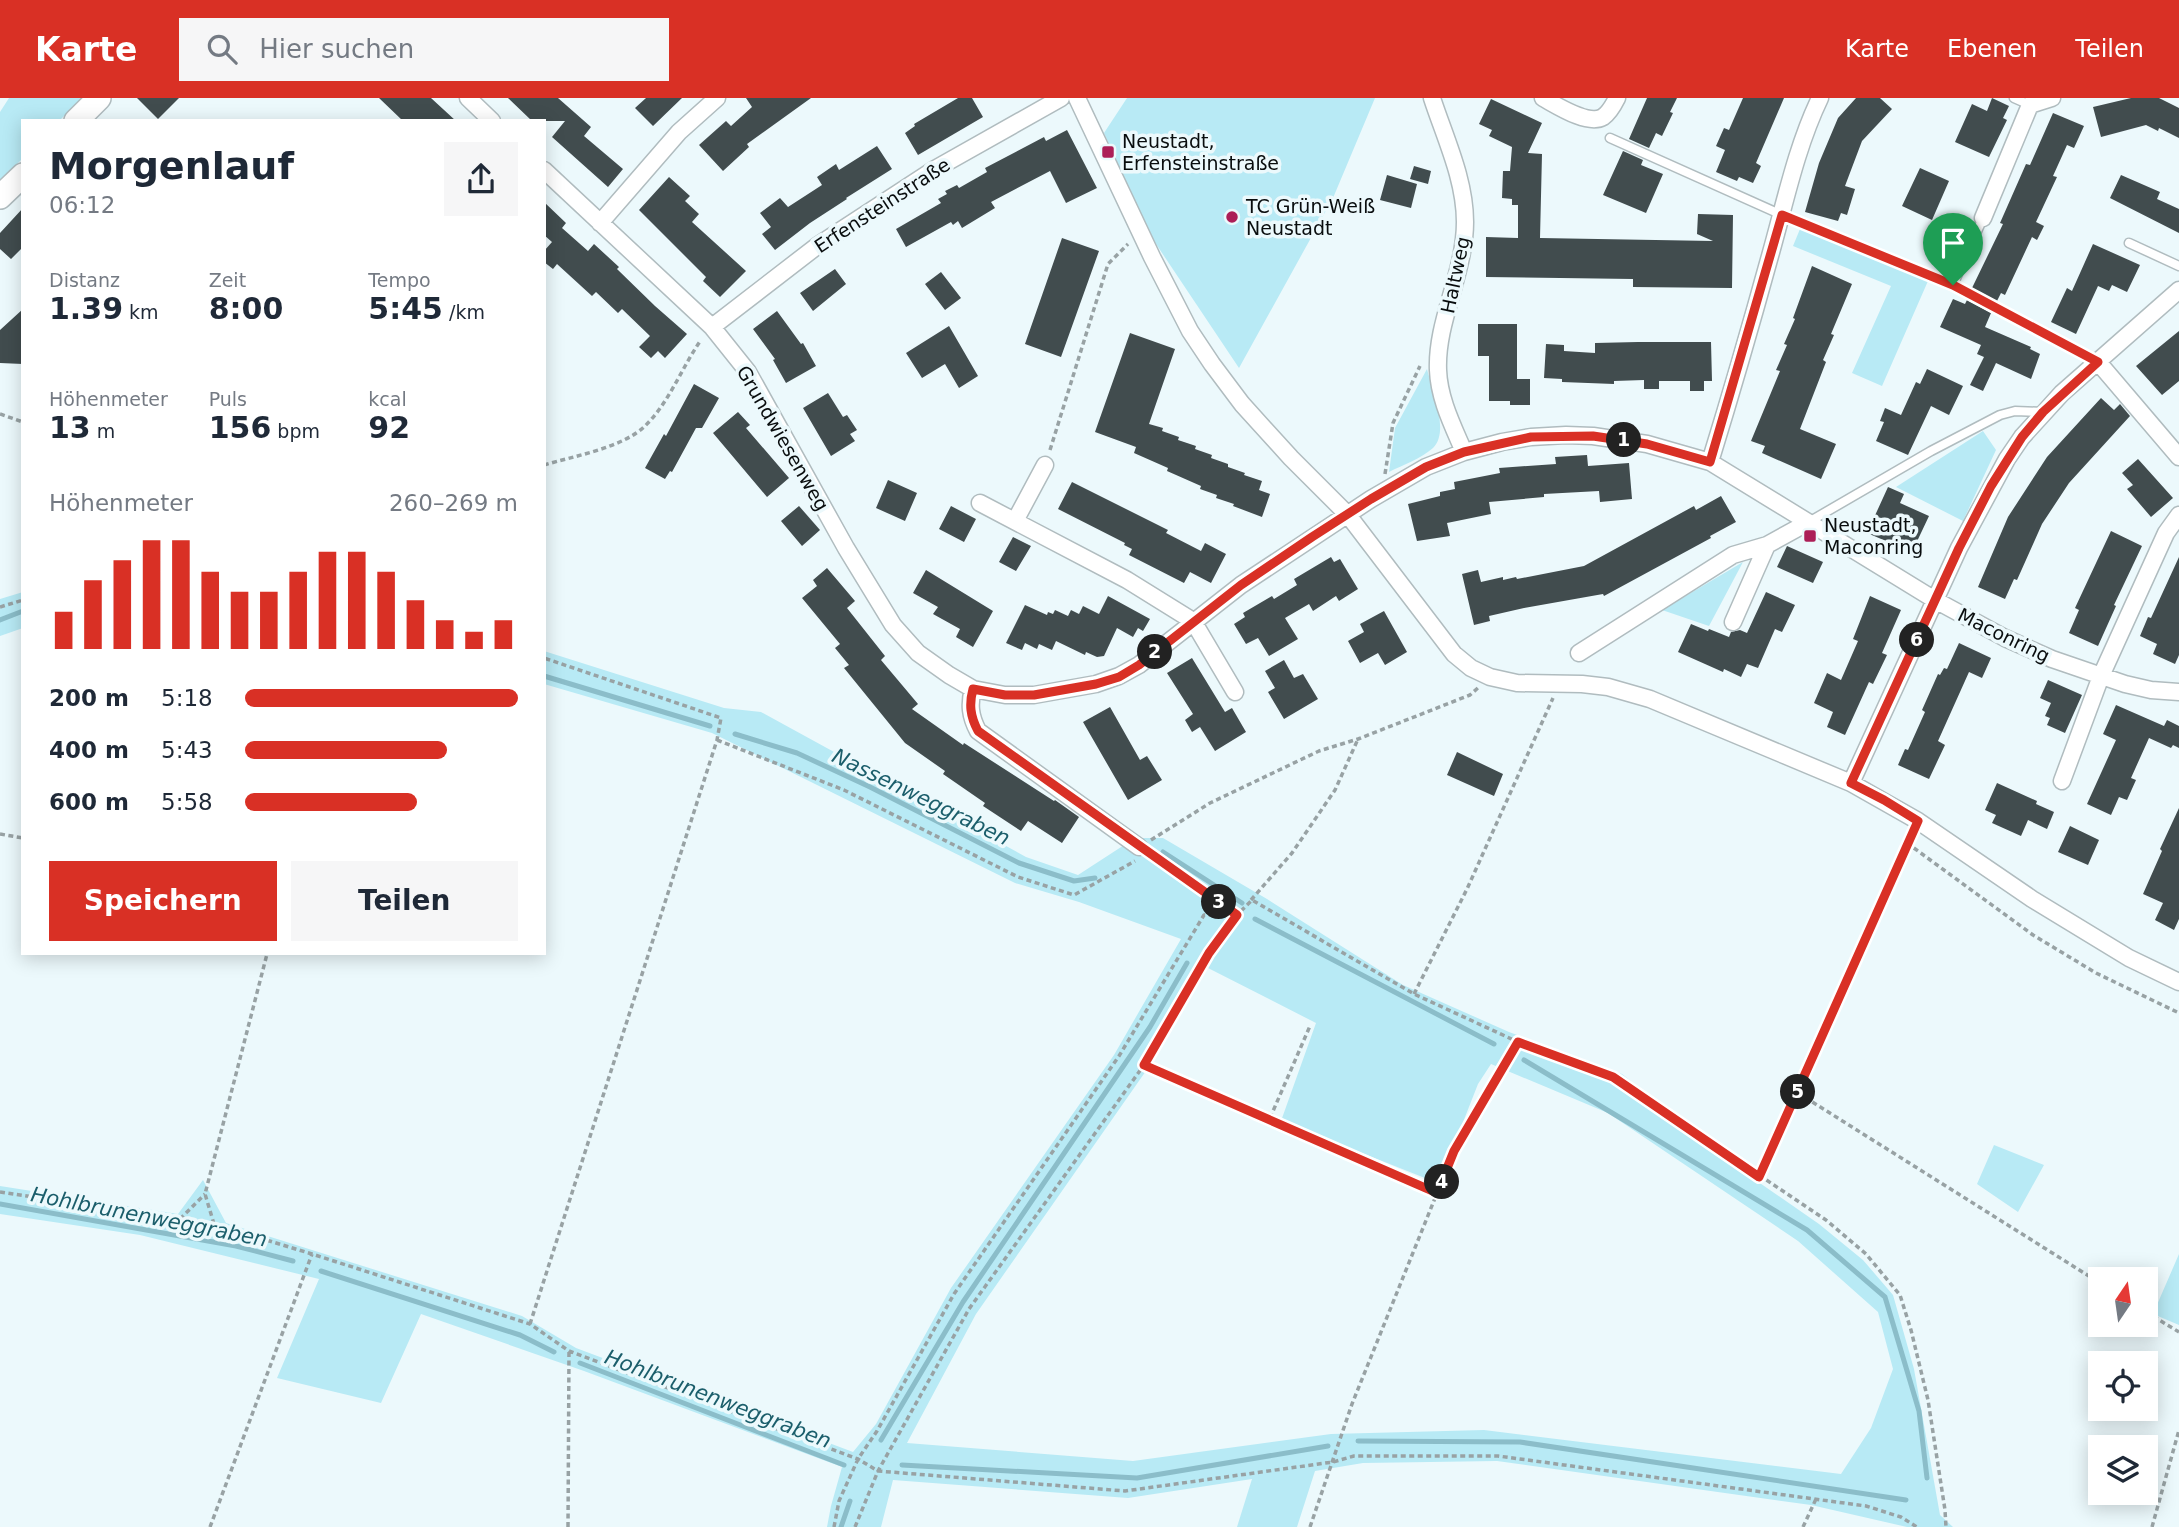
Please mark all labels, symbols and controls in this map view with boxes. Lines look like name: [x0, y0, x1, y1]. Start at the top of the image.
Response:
search box: [179, 18, 669, 81]
text: Karte: [35, 30, 137, 69]
icon: search: [203, 30, 241, 68]
text: Hier suchen: [259, 34, 414, 64]
text: Karte: [1845, 35, 1909, 63]
text: Ebenen: [1947, 35, 2037, 63]
text: Teilen: [2075, 35, 2144, 63]
place label: Neustadt, Erfensteinstraße: [1122, 130, 1279, 174]
button: share: [444, 142, 518, 216]
text: Morgenlauf: [49, 144, 294, 188]
marker: Neustadt, Erfensteinstraße: [1100, 144, 1116, 160]
street label: Erfensteinstraße: [810, 153, 954, 257]
text: 06:12: [49, 192, 115, 218]
place label: TC Grün-Weiß Neustadt: [1245, 195, 1375, 239]
marker: TC Grün-Weiß Neustadt: [1224, 209, 1240, 225]
pin: [1923, 213, 1983, 285]
icon: arrive: [1934, 224, 1972, 262]
street label: Haltweg: [1436, 235, 1474, 315]
text: Distanz: [49, 269, 120, 291]
text: Zeit: [209, 269, 246, 291]
text: Tempo: [368, 269, 431, 291]
text: 1.39: [49, 291, 123, 326]
text: 8:00: [209, 291, 283, 326]
text: 5:45: [368, 291, 443, 326]
text: km: [123, 301, 159, 323]
text: /km: [443, 301, 485, 323]
street label: Grundwiesenweg: [732, 361, 834, 515]
text: Höhenmeter: [49, 388, 168, 410]
text: Puls: [209, 388, 247, 410]
text: kcal: [368, 388, 407, 410]
text: 13: [49, 410, 91, 445]
text: 156: [209, 410, 271, 445]
text: 92: [368, 410, 410, 445]
text: m: [91, 420, 115, 442]
text: bpm: [271, 420, 320, 442]
pin: 1: [1606, 422, 1642, 458]
text: 1: [1617, 428, 1630, 450]
text: Höhenmeter: [49, 490, 193, 516]
text: 260–269 m: [389, 490, 518, 516]
place label: Neustadt, Maconring: [1824, 514, 1923, 558]
marker: Neustadt, Maconring: [1802, 528, 1818, 544]
street label: Maconring: [1955, 603, 2053, 667]
pin: 6: [1899, 622, 1934, 658]
text: 6: [1910, 628, 1923, 650]
pin: 2: [1138, 634, 1172, 670]
text: 2: [1148, 640, 1161, 662]
text: 200 m: [49, 685, 129, 711]
text: 5:18: [161, 685, 213, 711]
text: 400 m: [49, 737, 129, 763]
text: 5:43: [161, 737, 213, 763]
water label: Nassenweggraben: [828, 744, 1014, 850]
text: 600 m: [49, 789, 129, 815]
text: 5:58: [161, 789, 213, 815]
button: Speichern: [49, 861, 277, 941]
button: Teilen: [291, 861, 518, 941]
pin: 3: [1202, 884, 1236, 920]
text: 3: [1212, 890, 1225, 912]
pin: 5: [1780, 1074, 1815, 1110]
text: 5: [1791, 1080, 1804, 1102]
pin: 4: [1424, 1164, 1460, 1200]
text: 4: [1435, 1170, 1448, 1192]
water label: Hohlbrunenweggraben: [29, 1182, 269, 1252]
north arrow: [2088, 1267, 2158, 1337]
map controls: [2088, 1267, 2158, 1505]
water label: Hohlbrunenweggraben: [601, 1345, 835, 1453]
button: locate: [2088, 1351, 2158, 1421]
button: layers: [2088, 1435, 2158, 1505]

